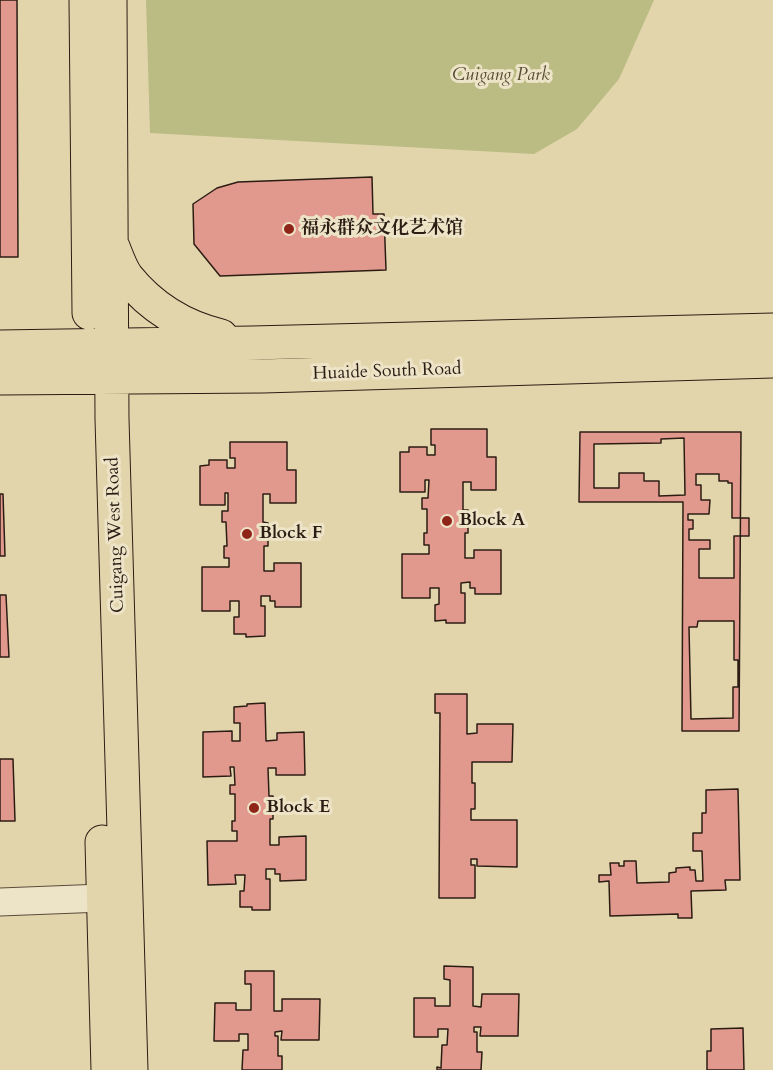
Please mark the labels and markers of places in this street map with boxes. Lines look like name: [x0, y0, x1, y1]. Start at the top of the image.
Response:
place label: 福永群众文化艺术馆: [301, 218, 463, 240]
marker: 福永群众文化艺术馆: [282, 222, 296, 236]
place label: Block A: [459, 510, 525, 532]
marker: Block A: [440, 514, 454, 528]
place label: Block F: [259, 523, 322, 545]
marker: Block F: [240, 527, 254, 541]
place label: Block E: [266, 797, 330, 819]
marker: Block E: [247, 801, 261, 815]

